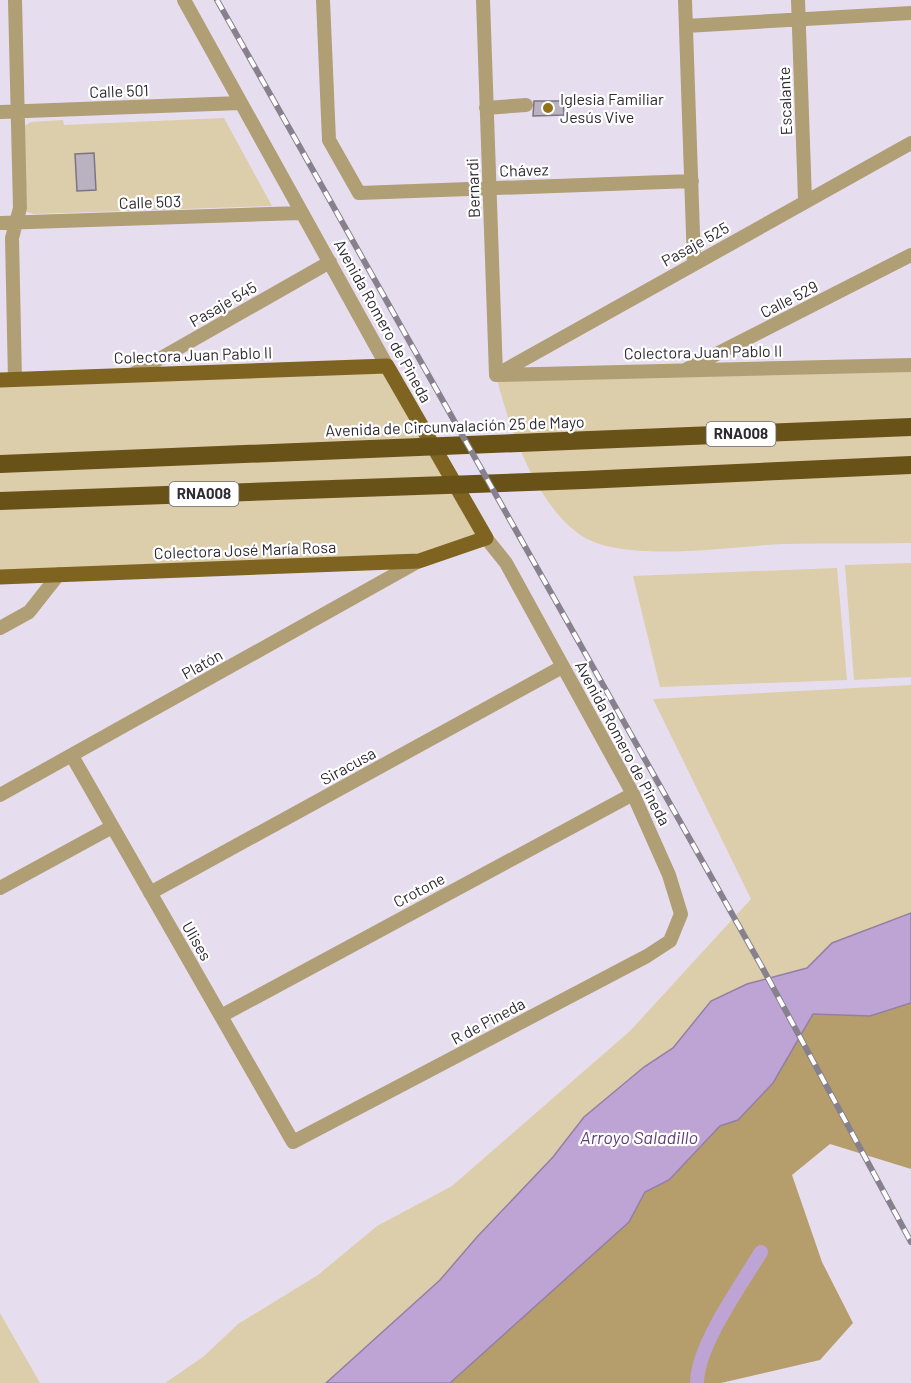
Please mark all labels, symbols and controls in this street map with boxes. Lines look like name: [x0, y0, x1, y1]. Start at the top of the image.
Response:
street label: Escalante: [774, 66, 795, 136]
street label: Calle 501: [89, 80, 149, 101]
place label: Iglesia Familiar Jesús Vive: [560, 89, 664, 126]
marker: Iglesia Familiar Jesús Vive: [541, 101, 555, 115]
street label: Bernardi: [462, 158, 483, 218]
street label: Chávez: [499, 159, 549, 180]
street label: Calle 503: [118, 191, 181, 212]
street label: Pasaje 525: [658, 217, 732, 270]
street label: Avenida Romero de Pineda: [331, 236, 436, 406]
street label: Calle 529: [757, 276, 821, 321]
street label: Pasaje 545: [186, 277, 260, 330]
street label: Colectora Juan Pablo II: [624, 341, 782, 362]
street label: Colectora Juan Pablo II: [113, 342, 272, 367]
street label: Avenida de Circunvalación 25 de Mayo: [325, 411, 585, 440]
road number: RNA008: [706, 422, 776, 446]
road number: RNA008: [170, 482, 238, 506]
street label: Colectora José María Rosa: [154, 537, 336, 562]
street label: Platón: [178, 645, 226, 683]
street label: Avenida Romero de Pineda: [572, 657, 675, 828]
street label: Siracusa: [317, 743, 379, 788]
street label: Crotone: [390, 868, 448, 911]
street label: Ulises: [179, 918, 216, 964]
street label: R de Pineda: [448, 993, 528, 1048]
water label: Arroyo Saladillo: [580, 1126, 698, 1148]

